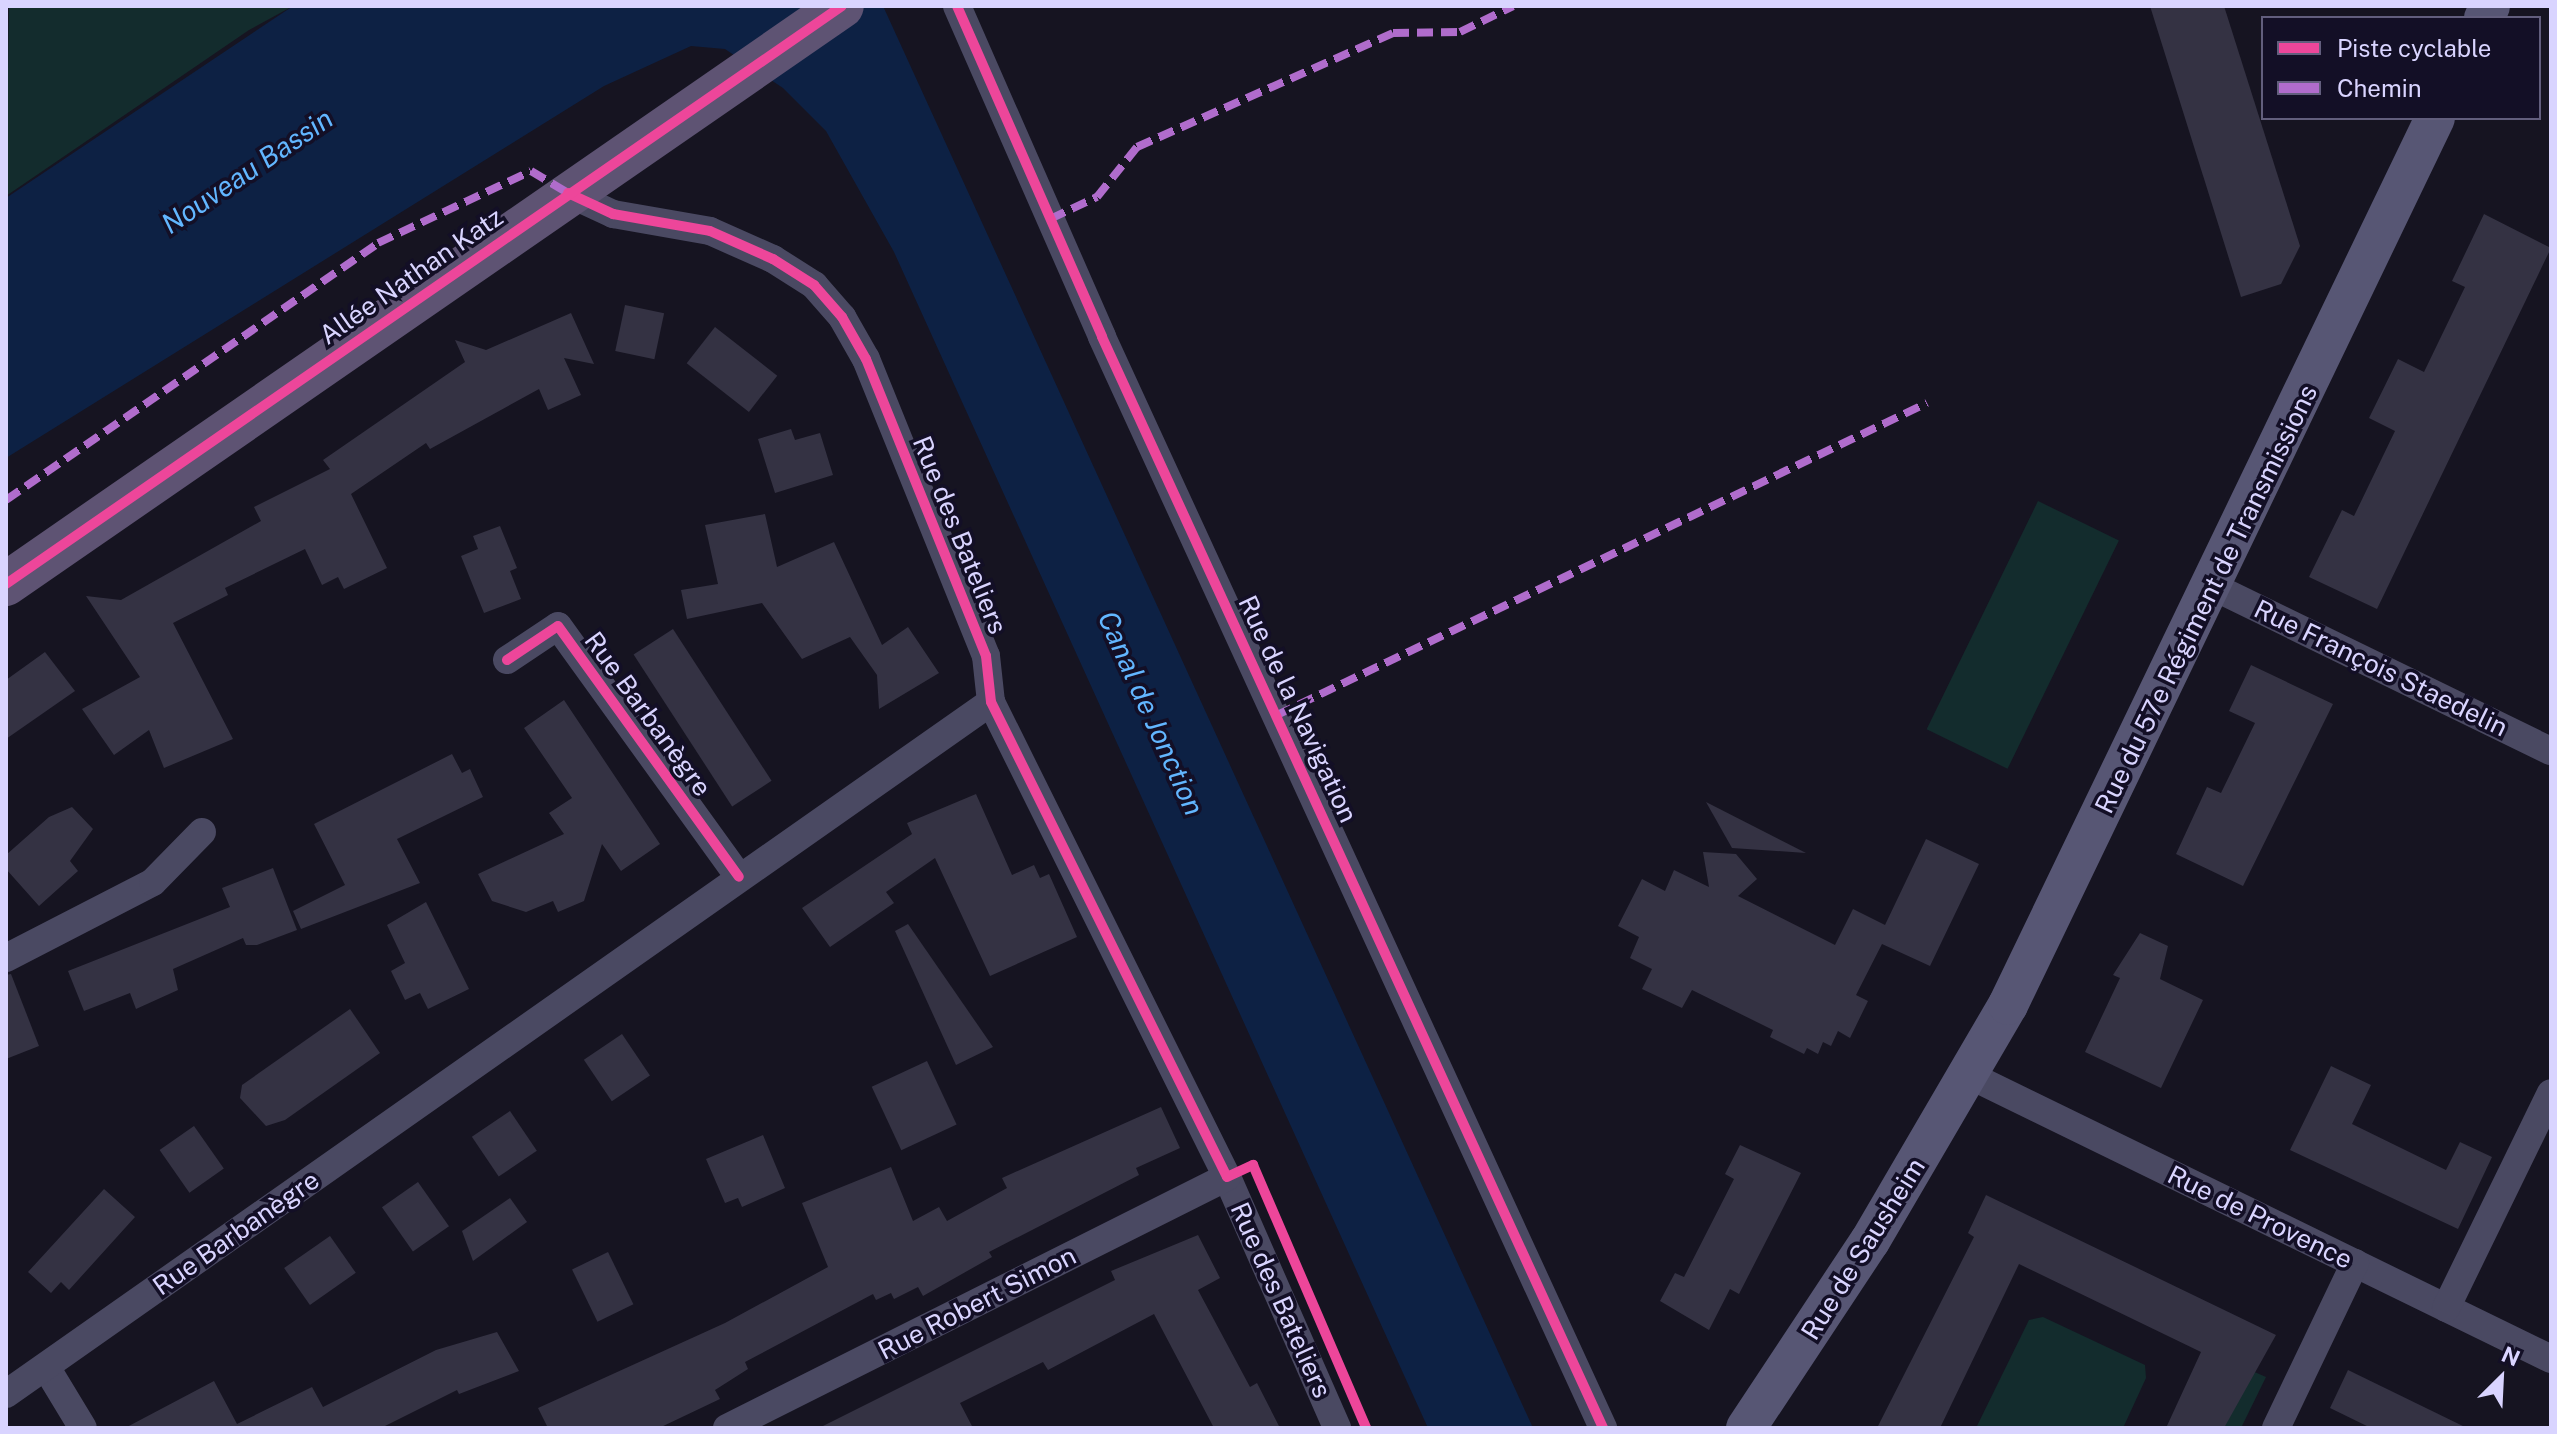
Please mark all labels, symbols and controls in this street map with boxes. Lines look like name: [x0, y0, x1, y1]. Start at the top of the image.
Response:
legend: [2261, 16, 2541, 120]
text: Piste cyclable: [2337, 34, 2491, 62]
text: Chemin: [2337, 74, 2422, 102]
water label: Nouveau Bassin: [155, 101, 339, 241]
street label: Allée Nathan Katz: [313, 201, 509, 351]
street label: Rue du 57e Régiment de Transmissions: [2088, 379, 2324, 819]
street label: Rue des Bateliers: [906, 431, 1014, 639]
street label: Rue de la Navigation: [1232, 590, 1364, 828]
street label: Rue François Staedelin: [2249, 593, 2513, 743]
water label: Canal de Jonction: [1091, 605, 1211, 821]
street label: Rue Barbanègre: [578, 626, 718, 802]
street label: Rue de Sausheim: [1794, 1152, 1932, 1346]
street label: Rue de Provence: [2162, 1159, 2358, 1275]
street label: Rue Barbanègre: [147, 1164, 325, 1302]
street label: Rue des Bateliers: [1224, 1197, 1338, 1403]
street label: Rue Robert Simon: [873, 1240, 1081, 1366]
north arrow: [2461, 1338, 2541, 1418]
text: N: [2498, 1341, 2524, 1371]

